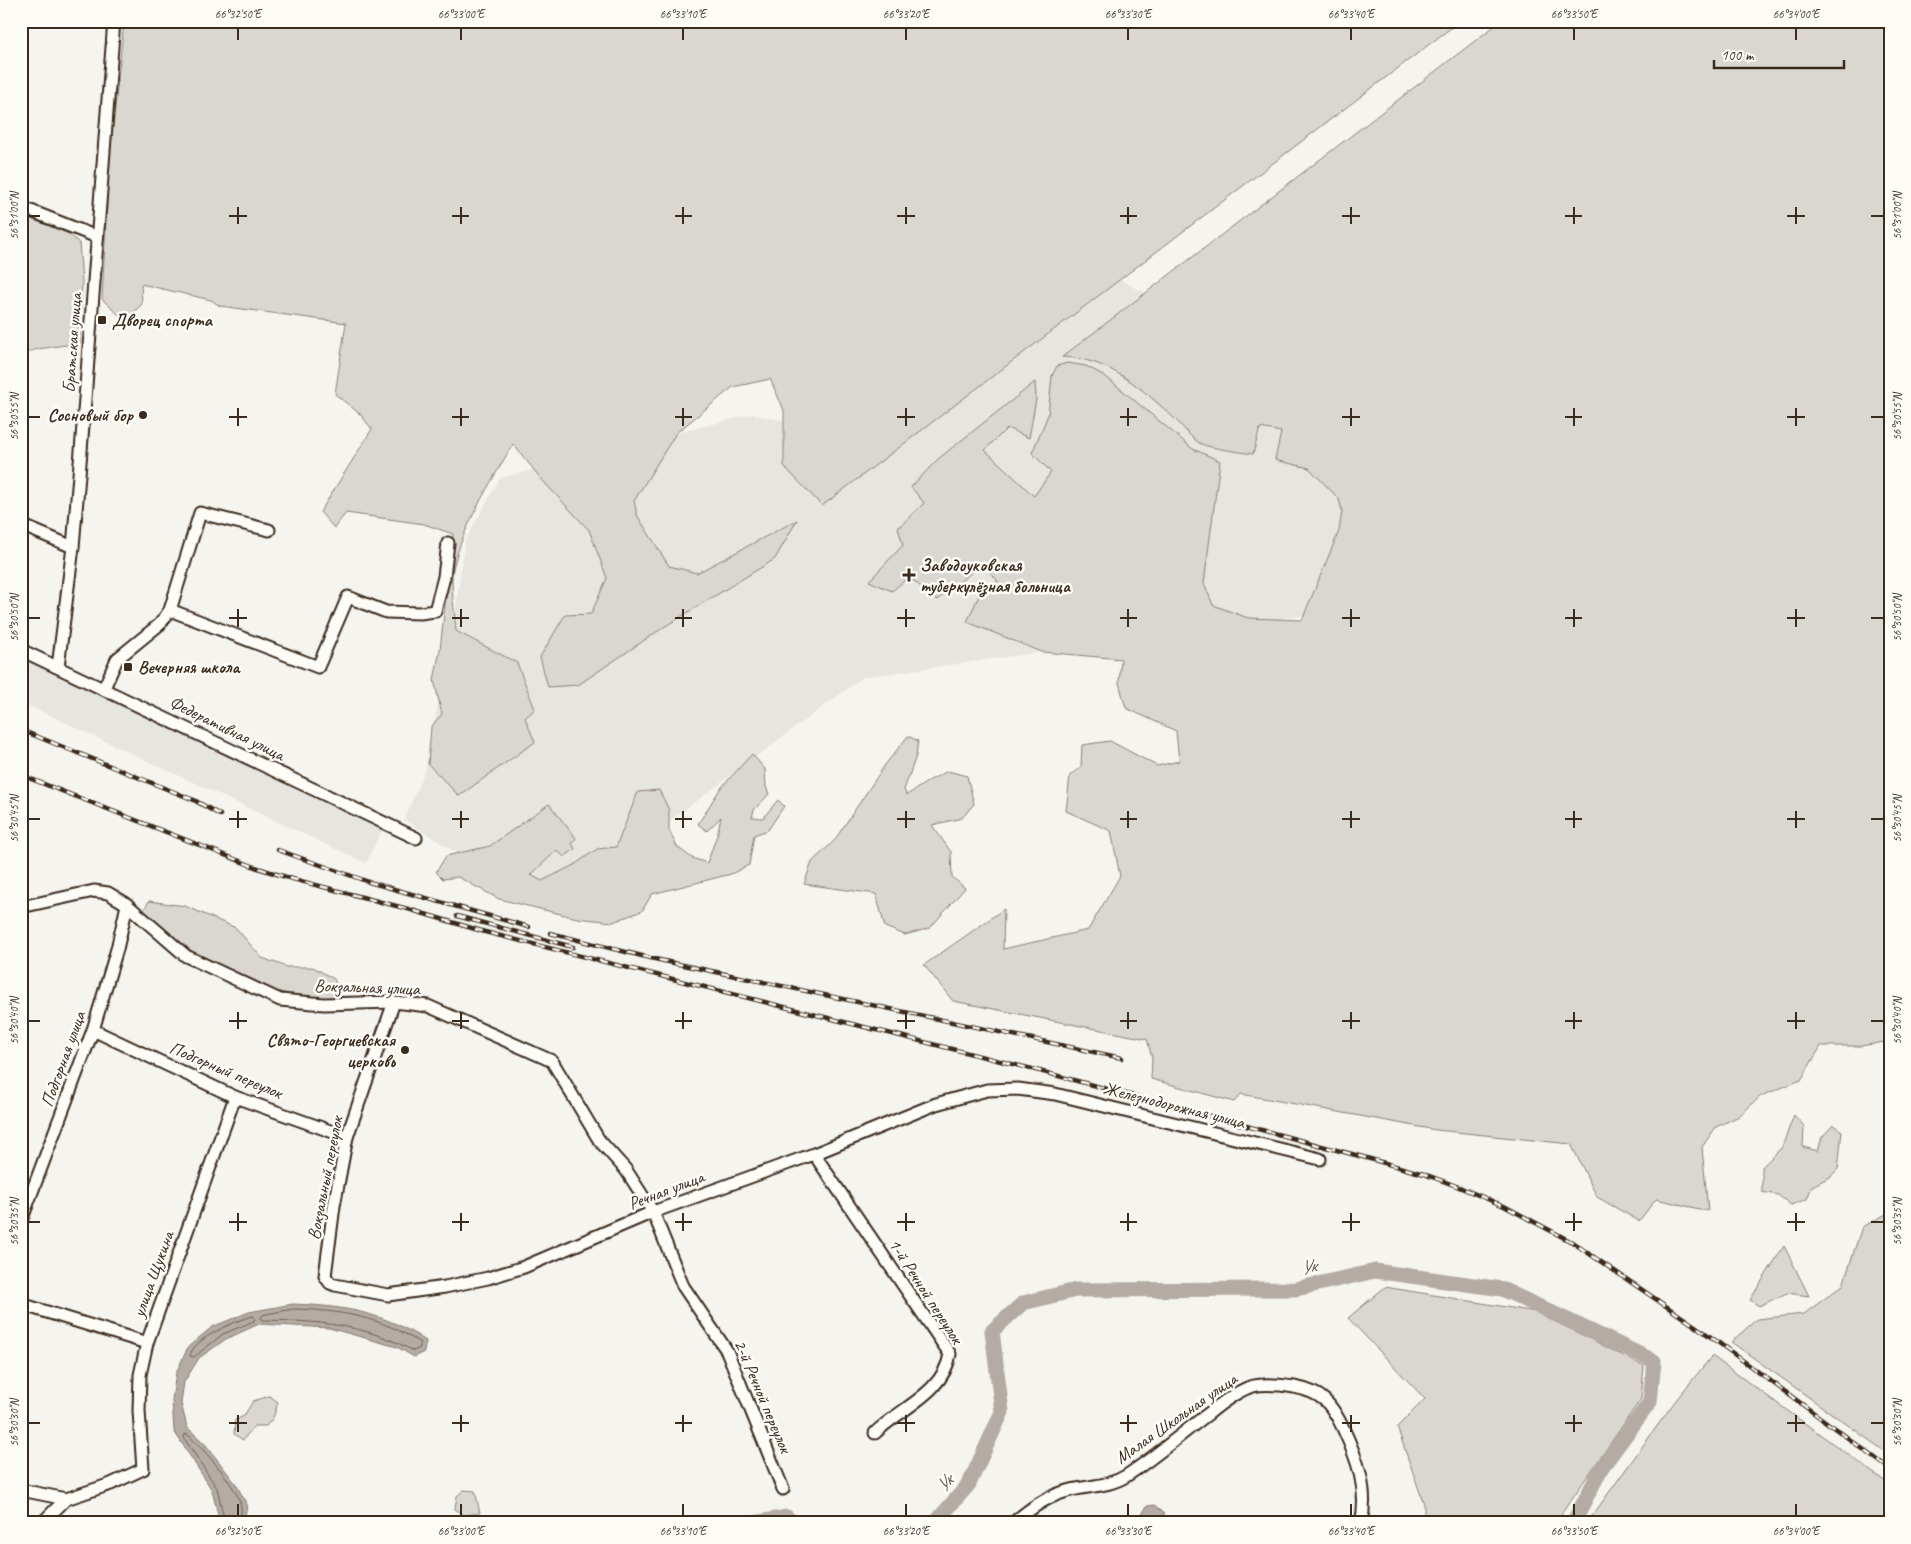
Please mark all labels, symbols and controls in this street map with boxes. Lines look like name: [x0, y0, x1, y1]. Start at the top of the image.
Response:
text: 66°32'50"E: [215, 6, 263, 22]
text: 66°33'00"E: [438, 6, 486, 22]
text: 66°33'10"E: [660, 6, 708, 22]
text: 66°33'20"E: [883, 6, 931, 22]
text: 66°33'30"E: [1105, 6, 1153, 22]
text: 66°33'40"E: [1328, 6, 1376, 22]
text: 66°33'50"E: [1551, 6, 1599, 22]
text: 66°34'00"E: [1773, 6, 1821, 22]
scale bar: [1714, 38, 1844, 70]
text: 100 m: [1721, 46, 1755, 65]
text: 56°31'00"N: [6, 191, 22, 240]
text: 56°31'00"N: [1889, 191, 1905, 240]
street label: Братская улица: [58, 291, 87, 394]
place label: Дворец спорта: [112, 309, 214, 331]
marker: Дворец спорта: [96, 314, 108, 326]
text: 56°30'55"N: [6, 392, 22, 441]
text: 56°30'55"N: [1889, 392, 1905, 441]
place label: Сосновый бор: [48, 404, 134, 426]
marker: Сосновый бор: [137, 409, 149, 421]
place label: Заводоуковская туберкулёзная больница: [920, 554, 1071, 598]
marker: Заводоуковская туберкулёзная больница: [902, 568, 916, 582]
text: 56°30'50"N: [6, 593, 22, 642]
text: 56°30'50"N: [1889, 593, 1905, 642]
place label: Вечерняя школа: [138, 656, 241, 678]
marker: Вечерняя школа: [122, 661, 134, 673]
street label: Федеративная улица: [166, 691, 290, 766]
text: 56°30'45"N: [6, 794, 22, 843]
text: 56°30'45"N: [1889, 794, 1905, 843]
street label: Вокзальная улица: [314, 974, 421, 1001]
text: 56°30'40"N: [6, 996, 22, 1045]
text: 56°30'40"N: [1889, 996, 1905, 1045]
street label: Подгорная улица: [36, 1007, 91, 1110]
place label: Свято-Георгиевская церковь: [267, 1029, 396, 1072]
street label: Подгорный переулок: [166, 1036, 288, 1105]
marker: Свято-Георгиевская церковь: [399, 1044, 411, 1056]
street label: Железнодорожная улица: [1101, 1077, 1248, 1134]
street label: Вокзальный переулок: [302, 1112, 349, 1242]
street label: Речная улица: [625, 1165, 708, 1214]
text: 56°30'35"N: [6, 1197, 22, 1246]
text: 56°30'35"N: [1889, 1197, 1905, 1246]
street label: улица Щукина: [127, 1227, 179, 1321]
street label: 1-й Речной переулок: [884, 1234, 969, 1350]
water label: Ук: [1298, 1253, 1322, 1280]
street label: 2-й Речной переулок: [729, 1336, 798, 1458]
street label: Малая Школьная улица: [1111, 1367, 1243, 1468]
text: 56°30'30"N: [6, 1398, 22, 1447]
text: 56°30'30"N: [1889, 1398, 1905, 1447]
water label: Ук: [931, 1467, 961, 1497]
text: 66°32'50"E: [215, 1523, 263, 1539]
text: 66°33'00"E: [438, 1523, 486, 1539]
text: 66°33'10"E: [660, 1523, 708, 1539]
text: 66°33'20"E: [883, 1523, 931, 1539]
text: 66°33'30"E: [1105, 1523, 1153, 1539]
text: 66°33'40"E: [1328, 1523, 1376, 1539]
text: 66°33'50"E: [1551, 1523, 1599, 1539]
text: 66°34'00"E: [1773, 1523, 1821, 1539]

